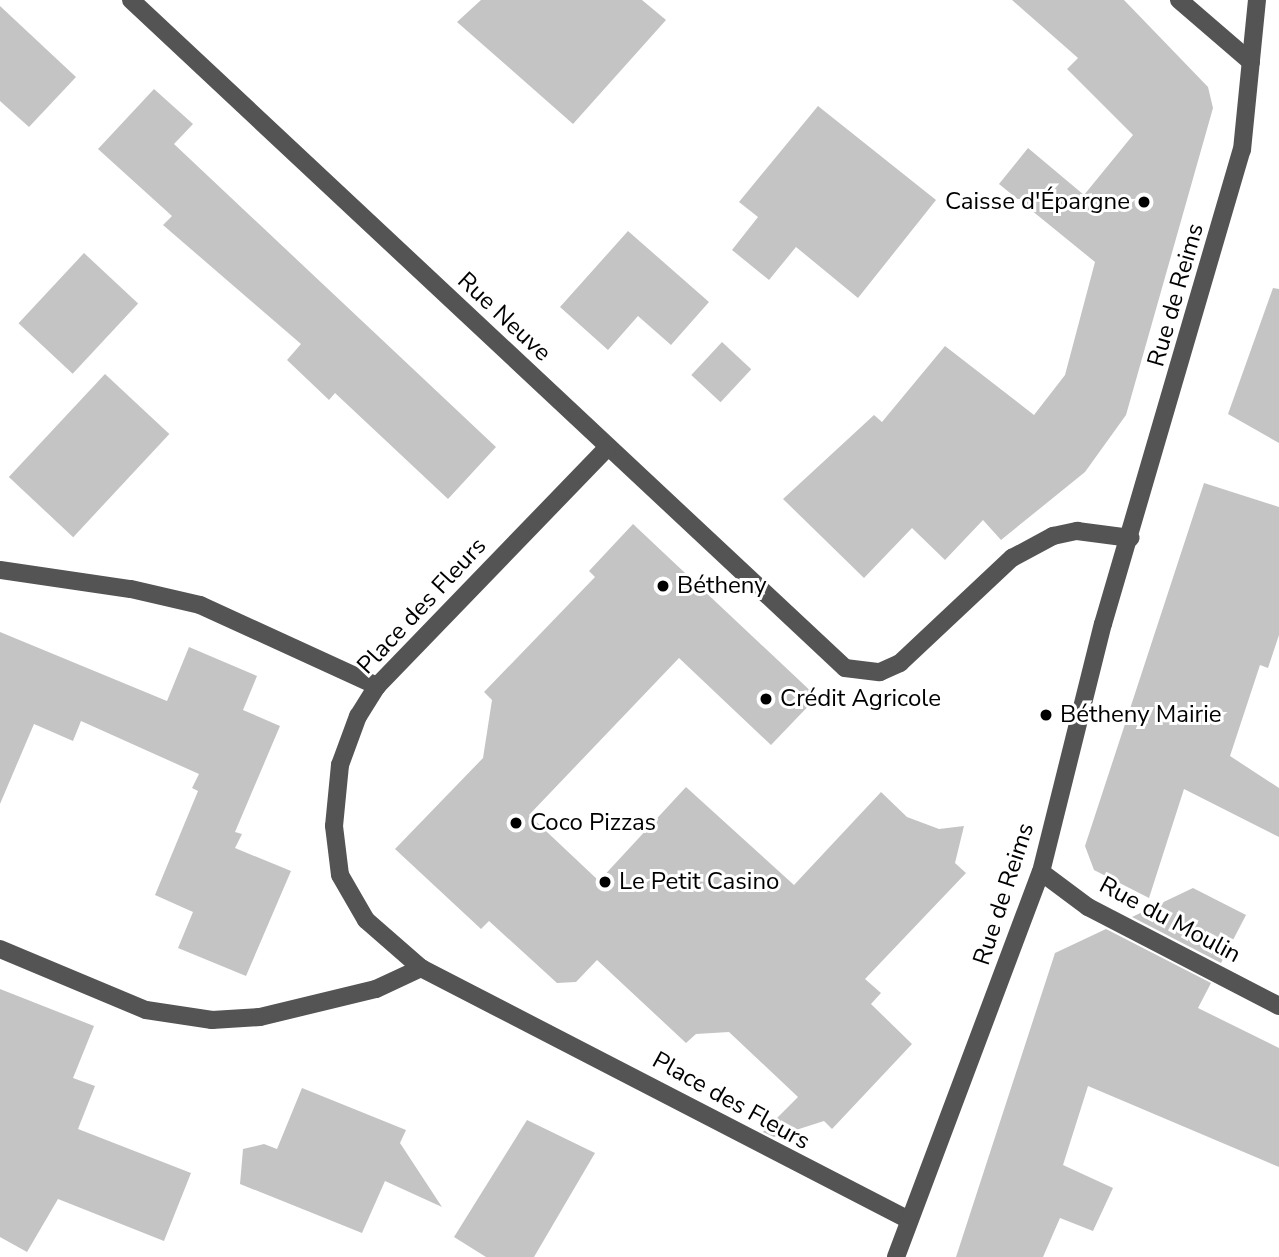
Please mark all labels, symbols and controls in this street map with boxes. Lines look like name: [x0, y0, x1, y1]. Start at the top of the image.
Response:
place label: Caisse d'Épargne: [945, 188, 1130, 216]
marker: Caisse d'Épargne: [1136, 194, 1152, 210]
street label: Rue de Reims: [1142, 220, 1210, 370]
street label: Rue Neuve: [451, 266, 557, 368]
street label: Place des Fleurs: [352, 532, 492, 680]
place label: Bétheny: [677, 572, 767, 600]
marker: Bétheny: [655, 578, 671, 594]
place label: Crédit Agricole: [780, 685, 941, 713]
marker: Crédit Agricole: [758, 691, 774, 707]
place label: Bétheny Mairie: [1060, 701, 1222, 729]
marker: Bétheny Mairie: [1038, 707, 1054, 723]
place label: Coco Pizzas: [530, 809, 656, 837]
marker: Coco Pizzas: [508, 815, 524, 831]
street label: Rue de Reims: [968, 819, 1040, 969]
place label: Le Petit Casino: [619, 868, 779, 896]
street label: Rue du Moulin: [1094, 871, 1246, 969]
marker: Le Petit Casino: [597, 874, 613, 890]
street label: Place des Fleurs: [647, 1046, 815, 1156]

